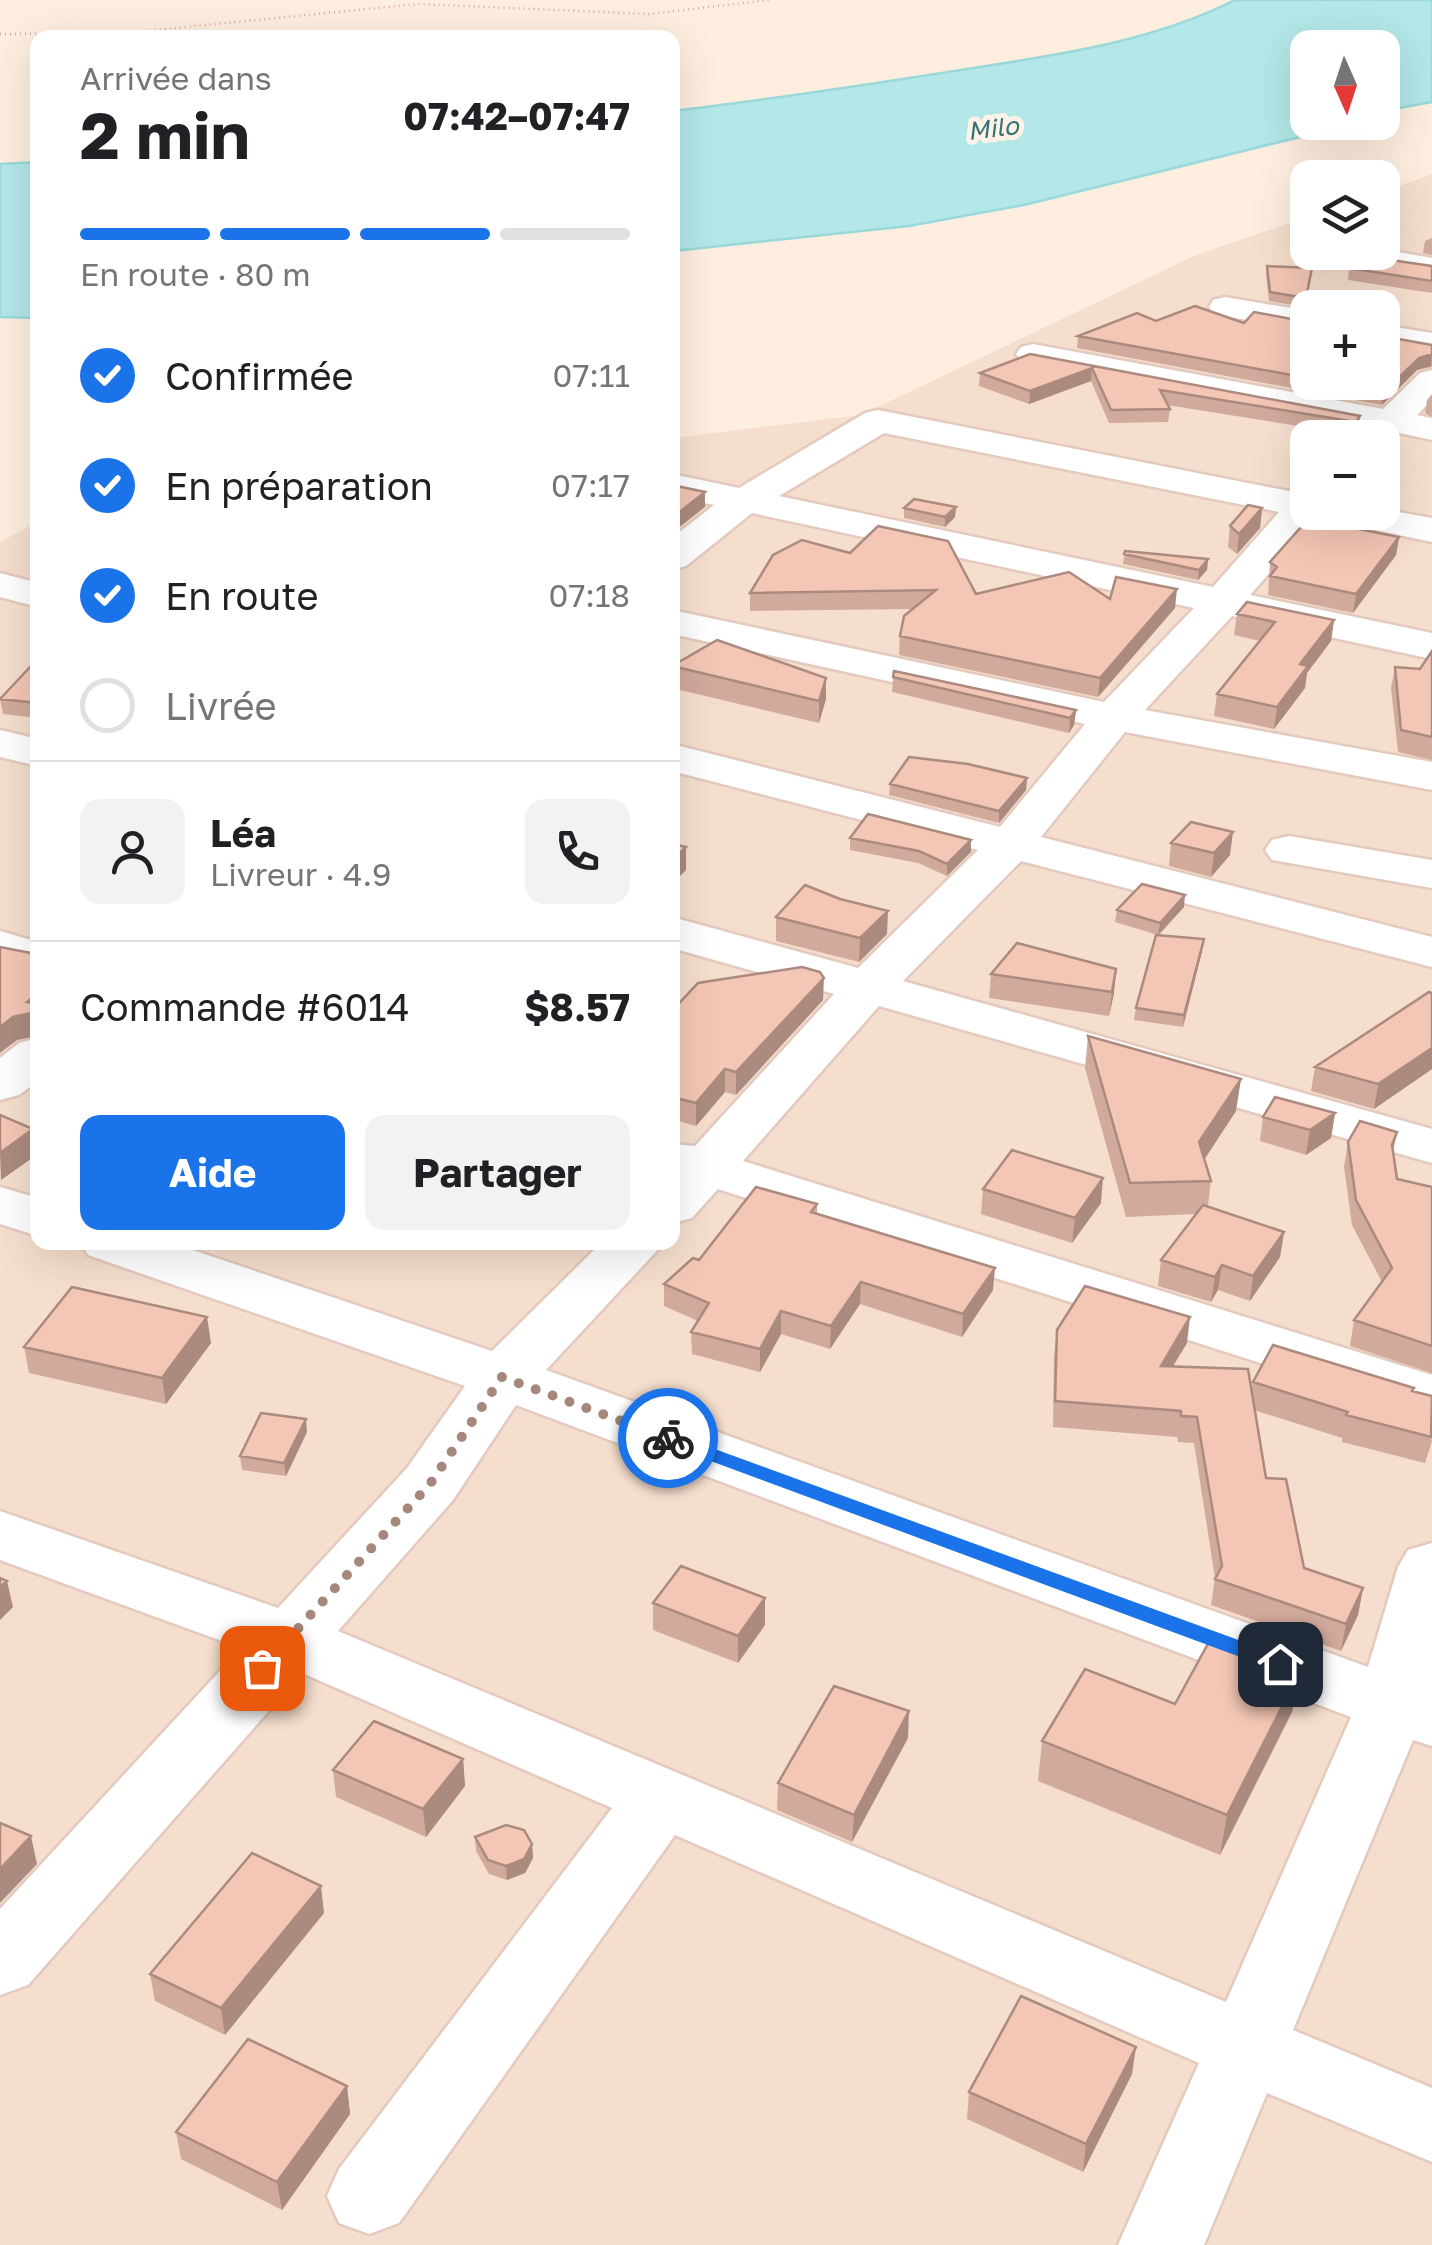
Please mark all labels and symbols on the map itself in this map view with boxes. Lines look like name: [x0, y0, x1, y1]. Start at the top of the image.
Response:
north arrow: [1290, 30, 1400, 140]
water label: Milo: [966, 109, 1022, 146]
courier: [618, 1388, 718, 1488]
pin: [1238, 1622, 1323, 1707]
pin: [220, 1626, 305, 1711]

